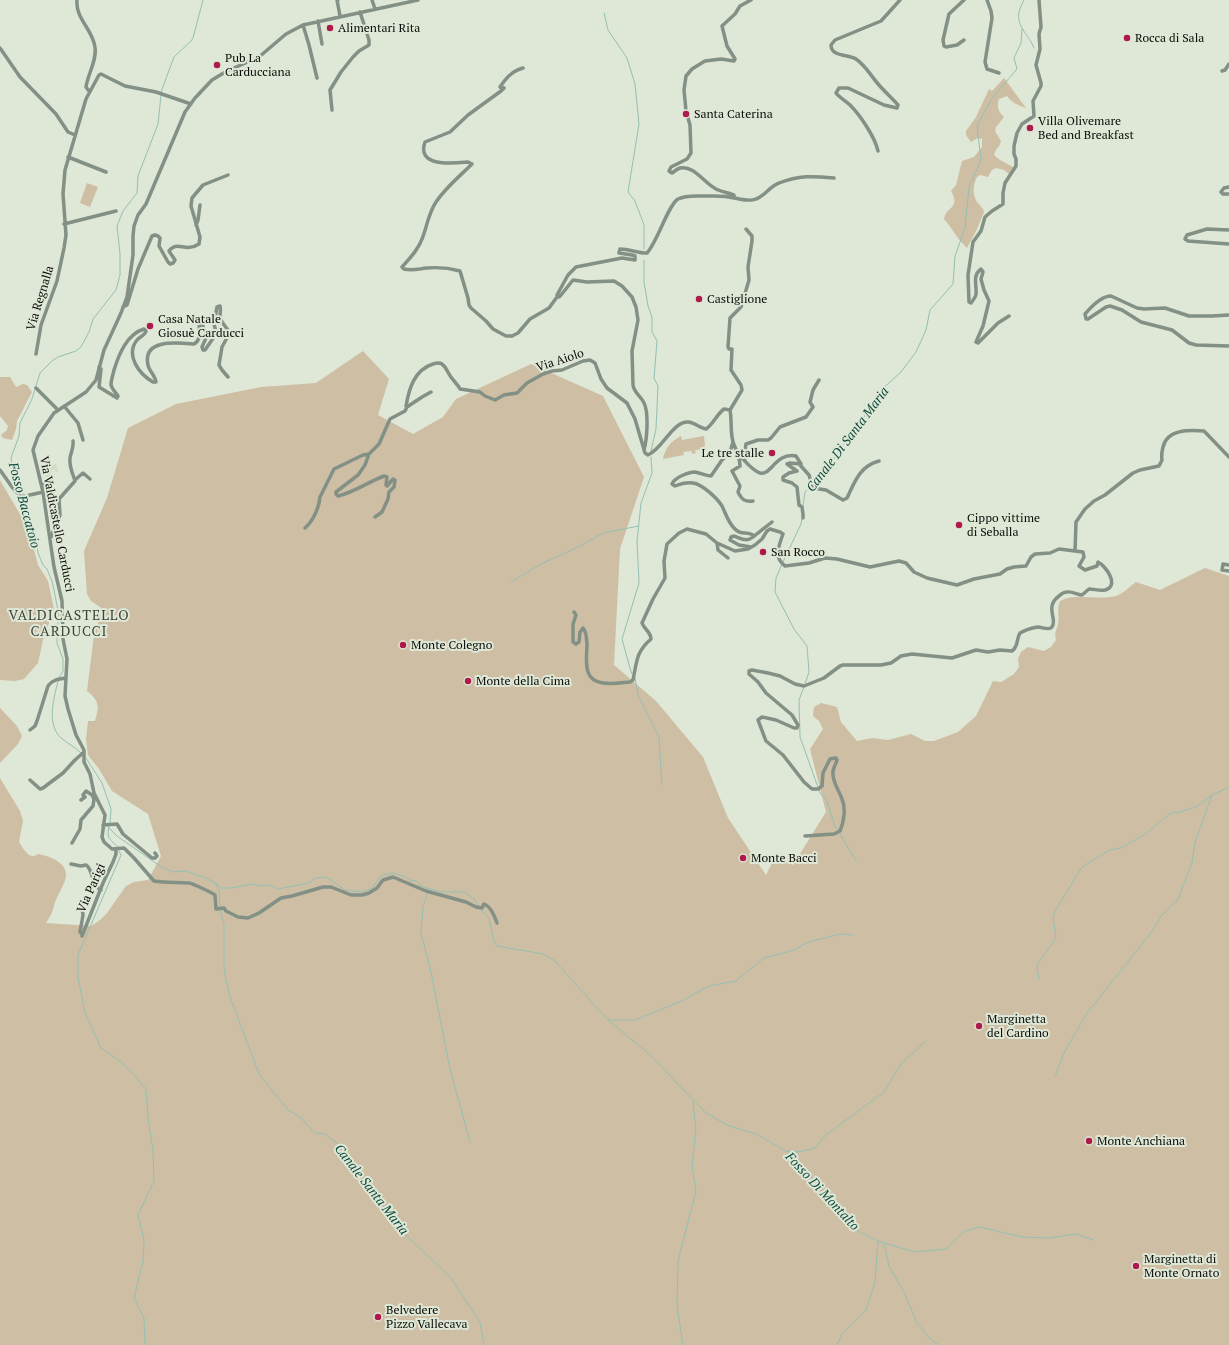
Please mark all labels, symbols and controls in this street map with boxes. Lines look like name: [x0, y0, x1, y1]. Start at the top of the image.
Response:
place label: Alimentari Rita: [338, 20, 420, 35]
marker: Alimentari Rita: [325, 23, 335, 33]
place label: Rocca di Sala: [1135, 30, 1204, 45]
marker: Rocca di Sala: [1122, 33, 1132, 43]
place label: Pub La Carducciana: [225, 50, 291, 79]
marker: Pub La Carducciana: [212, 60, 222, 70]
place label: Santa Caterina: [694, 106, 773, 121]
marker: Santa Caterina: [681, 109, 691, 119]
place label: Villa Olivemare Bed and Breakfast: [1038, 113, 1134, 142]
marker: Villa Olivemare Bed and Breakfast: [1025, 123, 1035, 133]
street label: Via Regnalla: [23, 264, 56, 332]
place label: Castiglione: [707, 291, 767, 306]
marker: Castiglione: [694, 294, 704, 304]
place label: Casa Natale Giosuè Carducci: [158, 311, 244, 340]
marker: Casa Natale Giosuè Carducci: [145, 321, 155, 331]
street label: Via Aiolo: [534, 345, 586, 374]
water label: Canale Di Santa Maria: [802, 383, 892, 495]
place label: Le tre stalle: [701, 445, 764, 460]
marker: Le tre stalle: [767, 448, 777, 458]
street label: Via Valdicastello Carducci: [37, 455, 78, 594]
water label: Fosso Baccatoio: [5, 459, 45, 550]
place label: Cippo vittime di Seballa: [967, 510, 1040, 539]
marker: Cippo vittime di Seballa: [954, 520, 964, 530]
place label: San Rocco: [771, 544, 825, 559]
marker: San Rocco: [758, 547, 768, 557]
district label: VALDICASTELLO CARDUCCI: [8, 605, 130, 640]
place label: Monte Colegno: [411, 637, 493, 652]
marker: Monte Colegno: [398, 640, 408, 650]
place label: Monte della Cima: [476, 673, 570, 688]
marker: Monte della Cima: [463, 676, 473, 686]
place label: Monte Bacci: [751, 850, 817, 865]
marker: Monte Bacci: [738, 853, 748, 863]
street label: Via Parigi: [73, 861, 108, 915]
place label: Marginetta del Cardino: [987, 1011, 1049, 1040]
marker: Marginetta del Cardino: [974, 1021, 984, 1031]
place label: Monte Anchiana: [1097, 1133, 1185, 1148]
marker: Monte Anchiana: [1084, 1136, 1094, 1146]
water label: Canale Santa Maria: [331, 1140, 413, 1238]
water label: Fosso Di Montalto: [781, 1147, 864, 1234]
place label: Marginetta di Monte Ornato: [1144, 1251, 1220, 1280]
marker: Marginetta di Monte Ornato: [1131, 1261, 1141, 1271]
place label: Belvedere Pizzo Vallecava: [386, 1302, 468, 1331]
marker: Belvedere Pizzo Vallecava: [373, 1312, 383, 1322]

